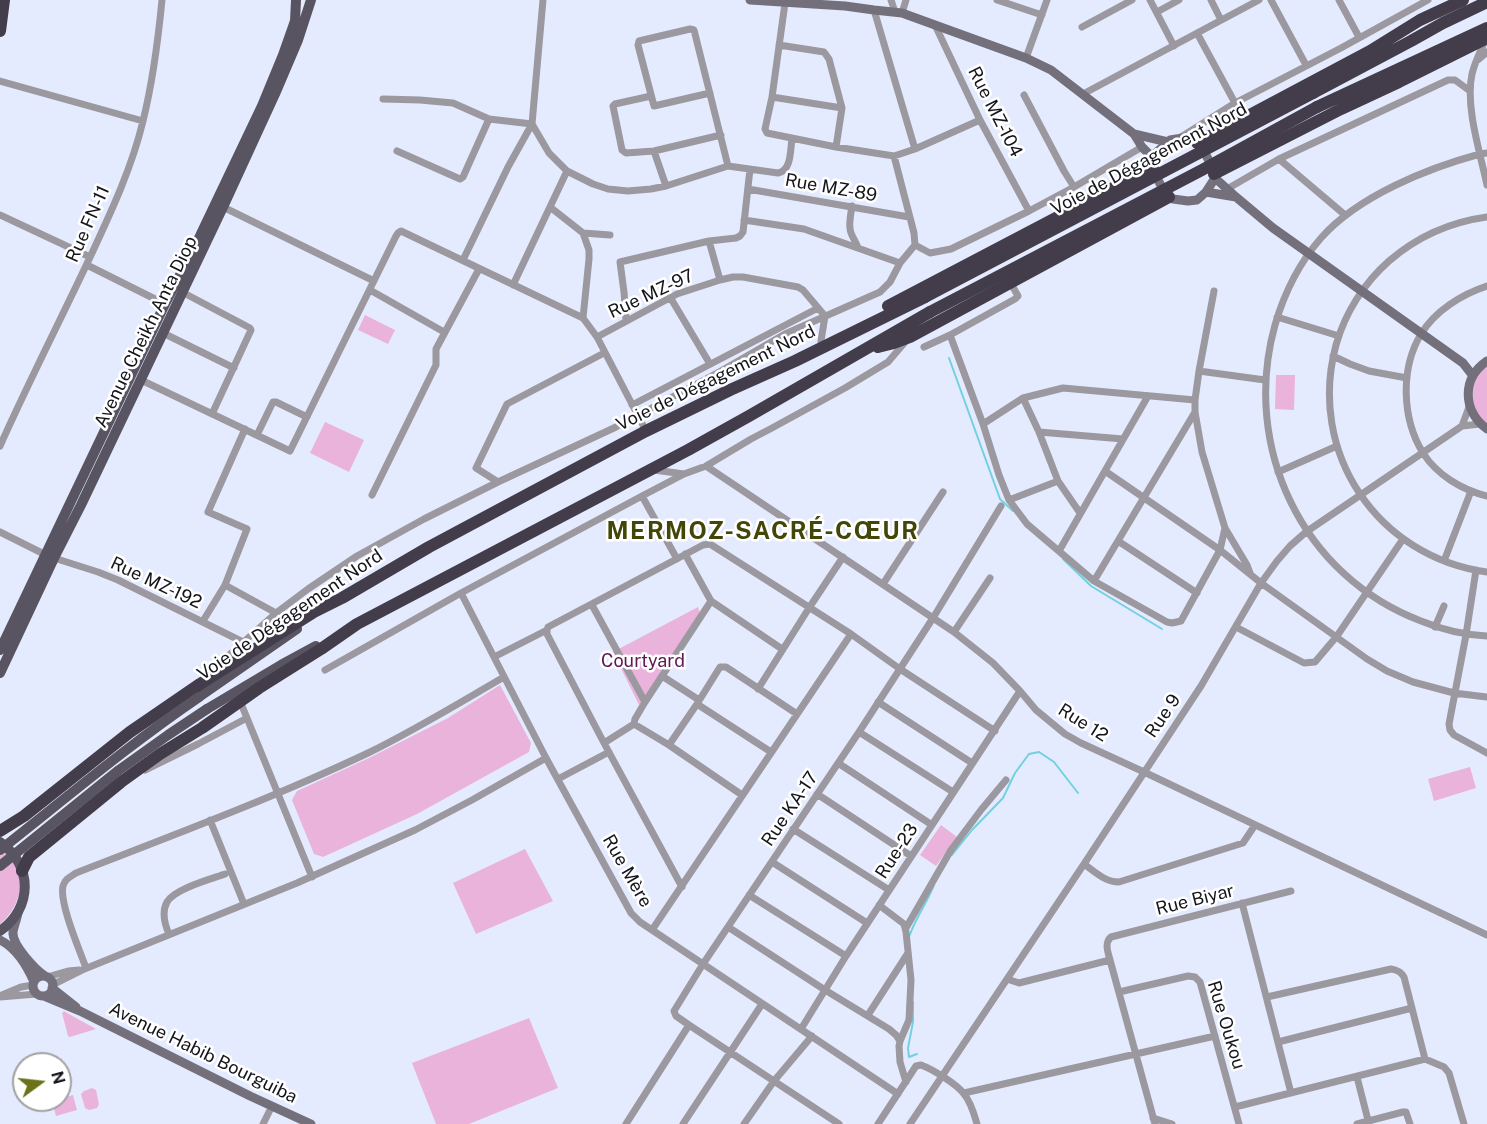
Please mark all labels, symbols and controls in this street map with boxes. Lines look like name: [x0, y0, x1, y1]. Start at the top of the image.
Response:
street label: Rue MZ-104: [963, 63, 1027, 161]
street label: Voie de Dégagement Nord: [1047, 98, 1251, 220]
street label: Rue MZ-89: [783, 169, 879, 207]
street label: Rue FN-11: [62, 182, 114, 266]
street label: Avenue Cheikh Anta Diop: [90, 233, 202, 431]
street label: Rue MZ-97: [605, 265, 697, 323]
street label: Voie de Dégagement Nord: [613, 320, 819, 436]
district label: MERMOZ-SACRÉ-CŒUR: [607, 518, 919, 546]
street label: Voie de Dégagement Nord: [193, 545, 387, 685]
street label: Rue MZ-192: [107, 552, 205, 614]
park label: Courtyard: [601, 650, 685, 672]
street label: Rue 9: [1141, 690, 1185, 742]
street label: Rue 12: [1054, 699, 1112, 747]
street label: Rue KA-17: [757, 768, 823, 850]
street label: Rue-23: [871, 819, 923, 883]
street label: Rue Mère: [598, 831, 656, 911]
street label: Rue Biyar: [1154, 880, 1236, 920]
street label: Rue Oukou: [1202, 978, 1250, 1072]
street label: Avenue Habib Bourguiba: [105, 998, 301, 1108]
north arrow: [12, 1052, 72, 1112]
text: N: [47, 1069, 69, 1086]

